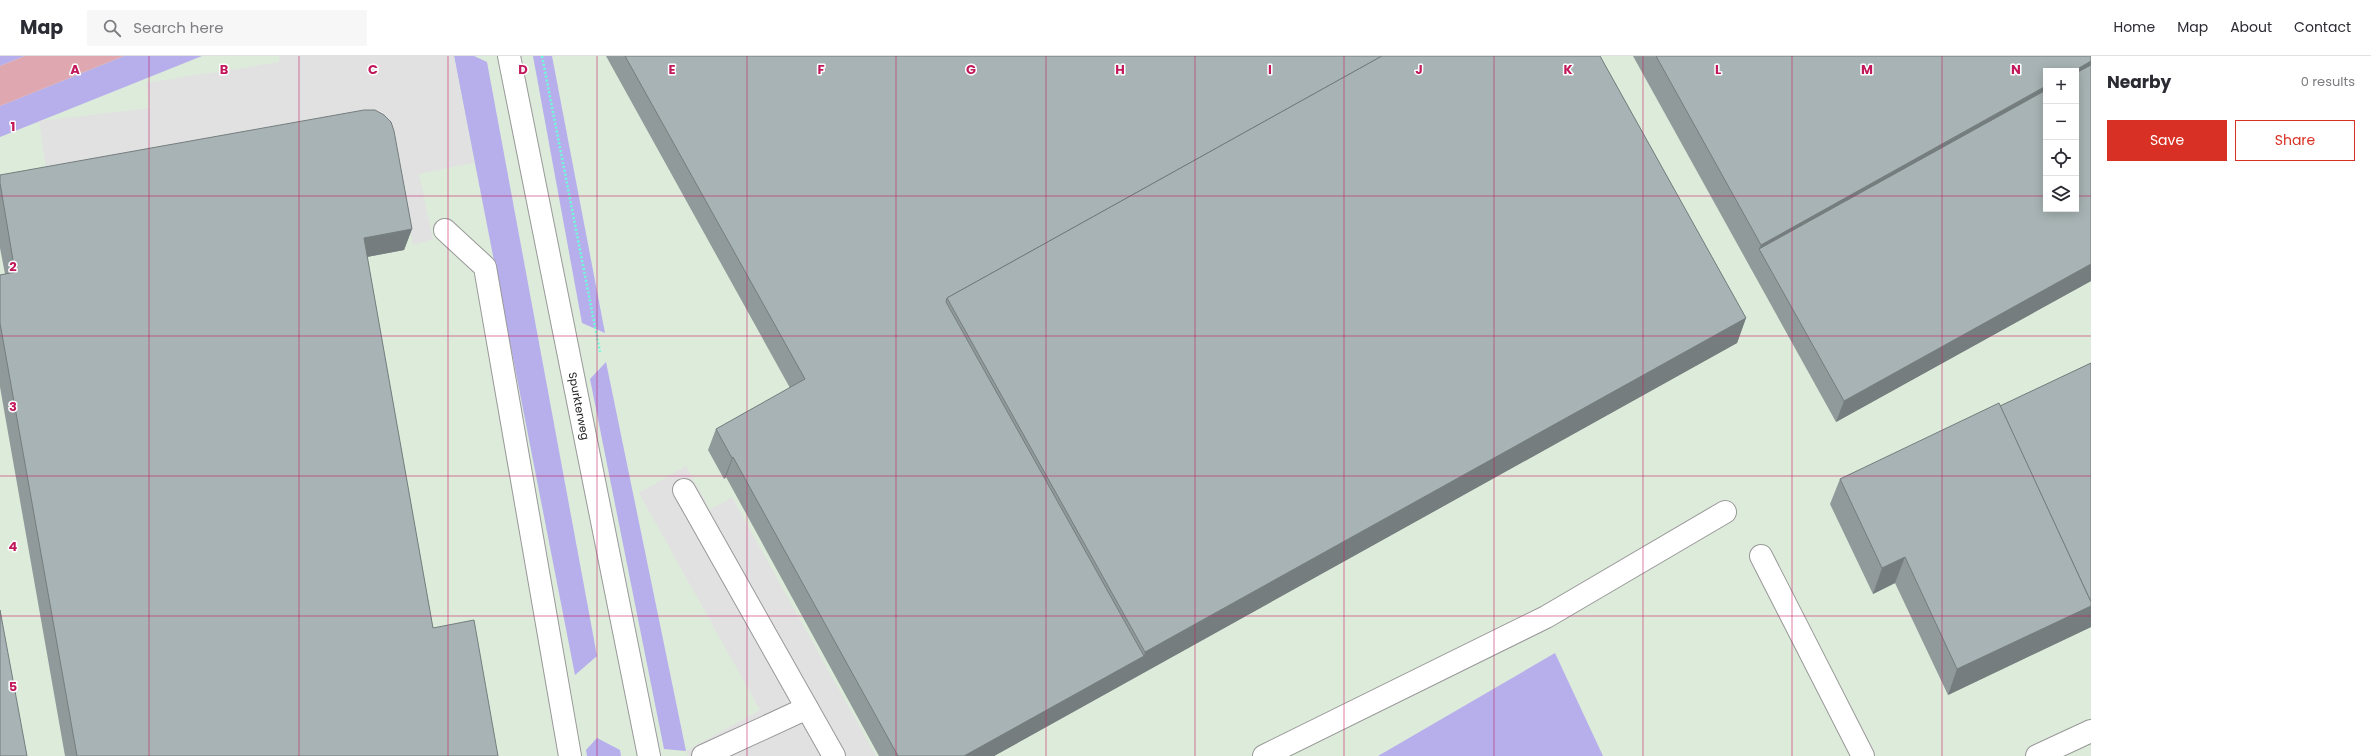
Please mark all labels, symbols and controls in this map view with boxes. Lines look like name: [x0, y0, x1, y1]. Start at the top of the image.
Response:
search box: [87, 10, 367, 46]
text: Map: [20, 14, 63, 41]
icon: search: [101, 17, 123, 39]
text: Search here: [133, 17, 224, 38]
text: Home: [2113, 17, 2155, 37]
text: Map: [2177, 17, 2208, 37]
text: About: [2230, 17, 2272, 37]
text: Contact: [2294, 17, 2351, 37]
text: A: [70, 60, 80, 79]
text: B: [220, 60, 229, 79]
text: C: [368, 60, 378, 79]
text: D: [518, 60, 528, 79]
text: E: [668, 60, 676, 79]
text: F: [817, 60, 825, 79]
text: G: [966, 60, 976, 79]
text: H: [1115, 60, 1125, 79]
text: I: [1268, 60, 1272, 79]
text: J: [1415, 60, 1423, 79]
text: K: [1563, 60, 1573, 79]
text: L: [1715, 60, 1721, 79]
text: M: [1861, 60, 1873, 79]
text: N: [2011, 60, 2021, 79]
map controls: [2043, 68, 2079, 212]
button: +: [2043, 68, 2079, 104]
text: Nearby: [2107, 70, 2171, 94]
text: 0 results: [2301, 72, 2355, 91]
button: −: [2043, 104, 2079, 140]
text: 1: [11, 117, 15, 136]
button: Save: [2107, 120, 2227, 161]
button: Share: [2235, 120, 2355, 161]
button: locate: [2043, 140, 2079, 176]
button: layers: [2043, 176, 2079, 212]
text: 2: [9, 257, 17, 276]
street label: Spurkterweg: [565, 371, 593, 441]
text: 3: [9, 397, 17, 416]
text: 4: [9, 537, 18, 556]
text: 5: [9, 677, 17, 696]

